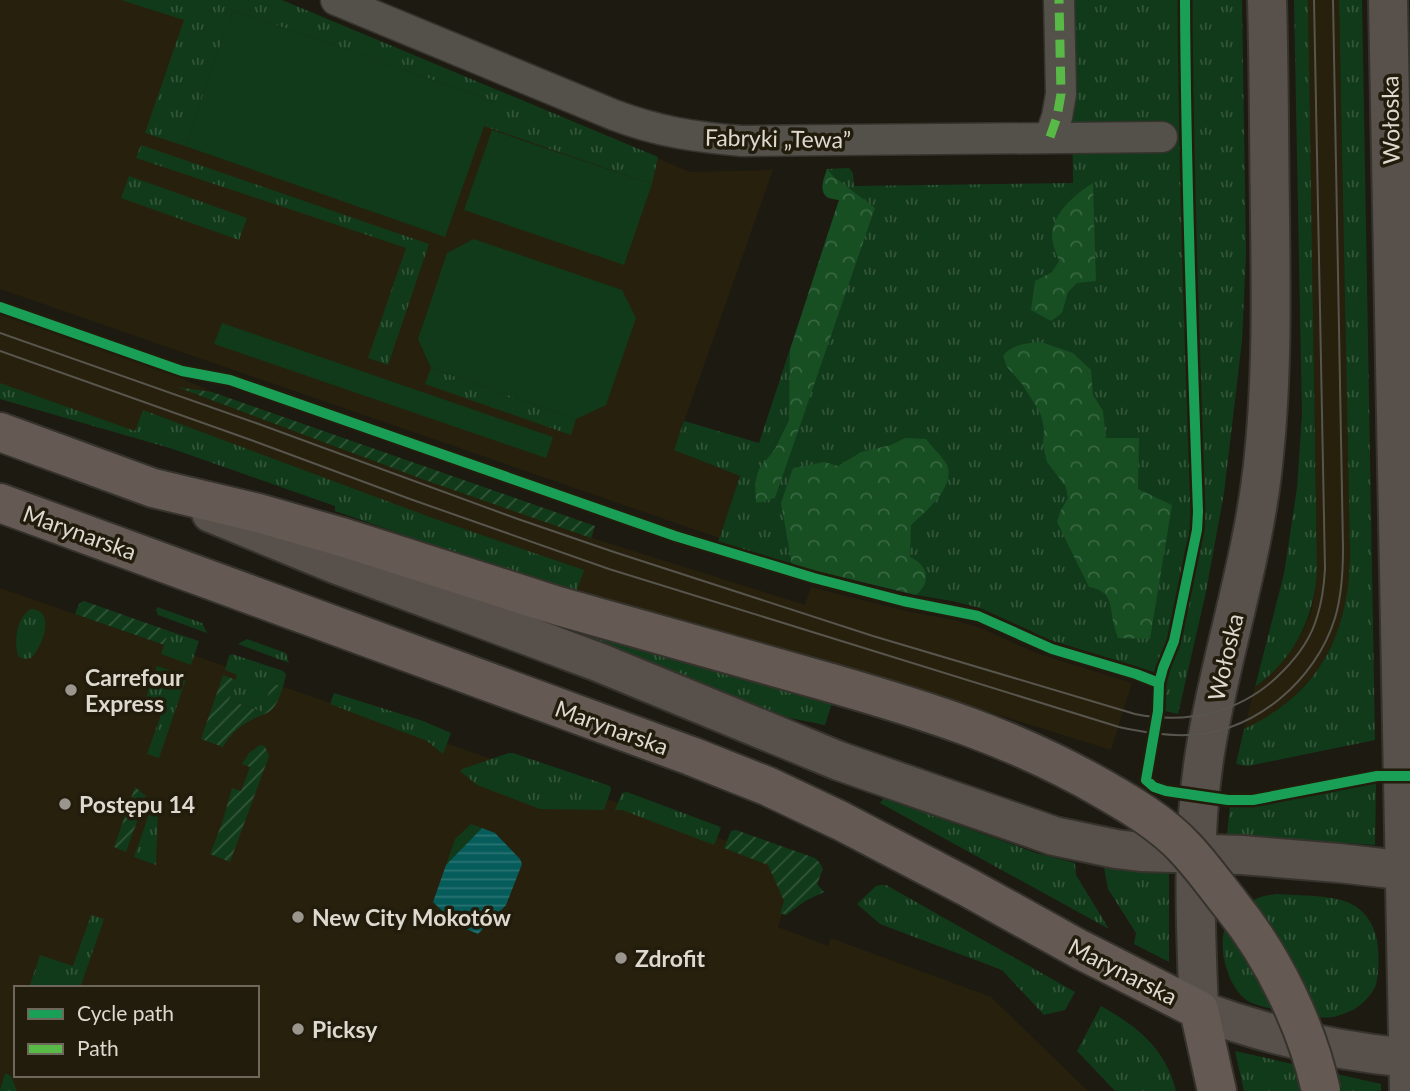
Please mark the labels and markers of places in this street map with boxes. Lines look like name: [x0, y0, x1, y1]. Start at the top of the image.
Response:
place label: Carrefour Express: [85, 663, 184, 717]
marker: Carrefour Express: [63, 682, 79, 698]
place label: Postępu 14: [79, 790, 195, 818]
marker: Postępu 14: [57, 796, 73, 812]
place label: New City Mokotów: [312, 903, 512, 931]
marker: New City Mokotów: [290, 909, 306, 925]
place label: Zdrofit: [635, 944, 706, 972]
marker: Zdrofit: [613, 950, 629, 966]
place label: Picksy: [312, 1015, 378, 1043]
marker: Picksy: [290, 1021, 306, 1037]

